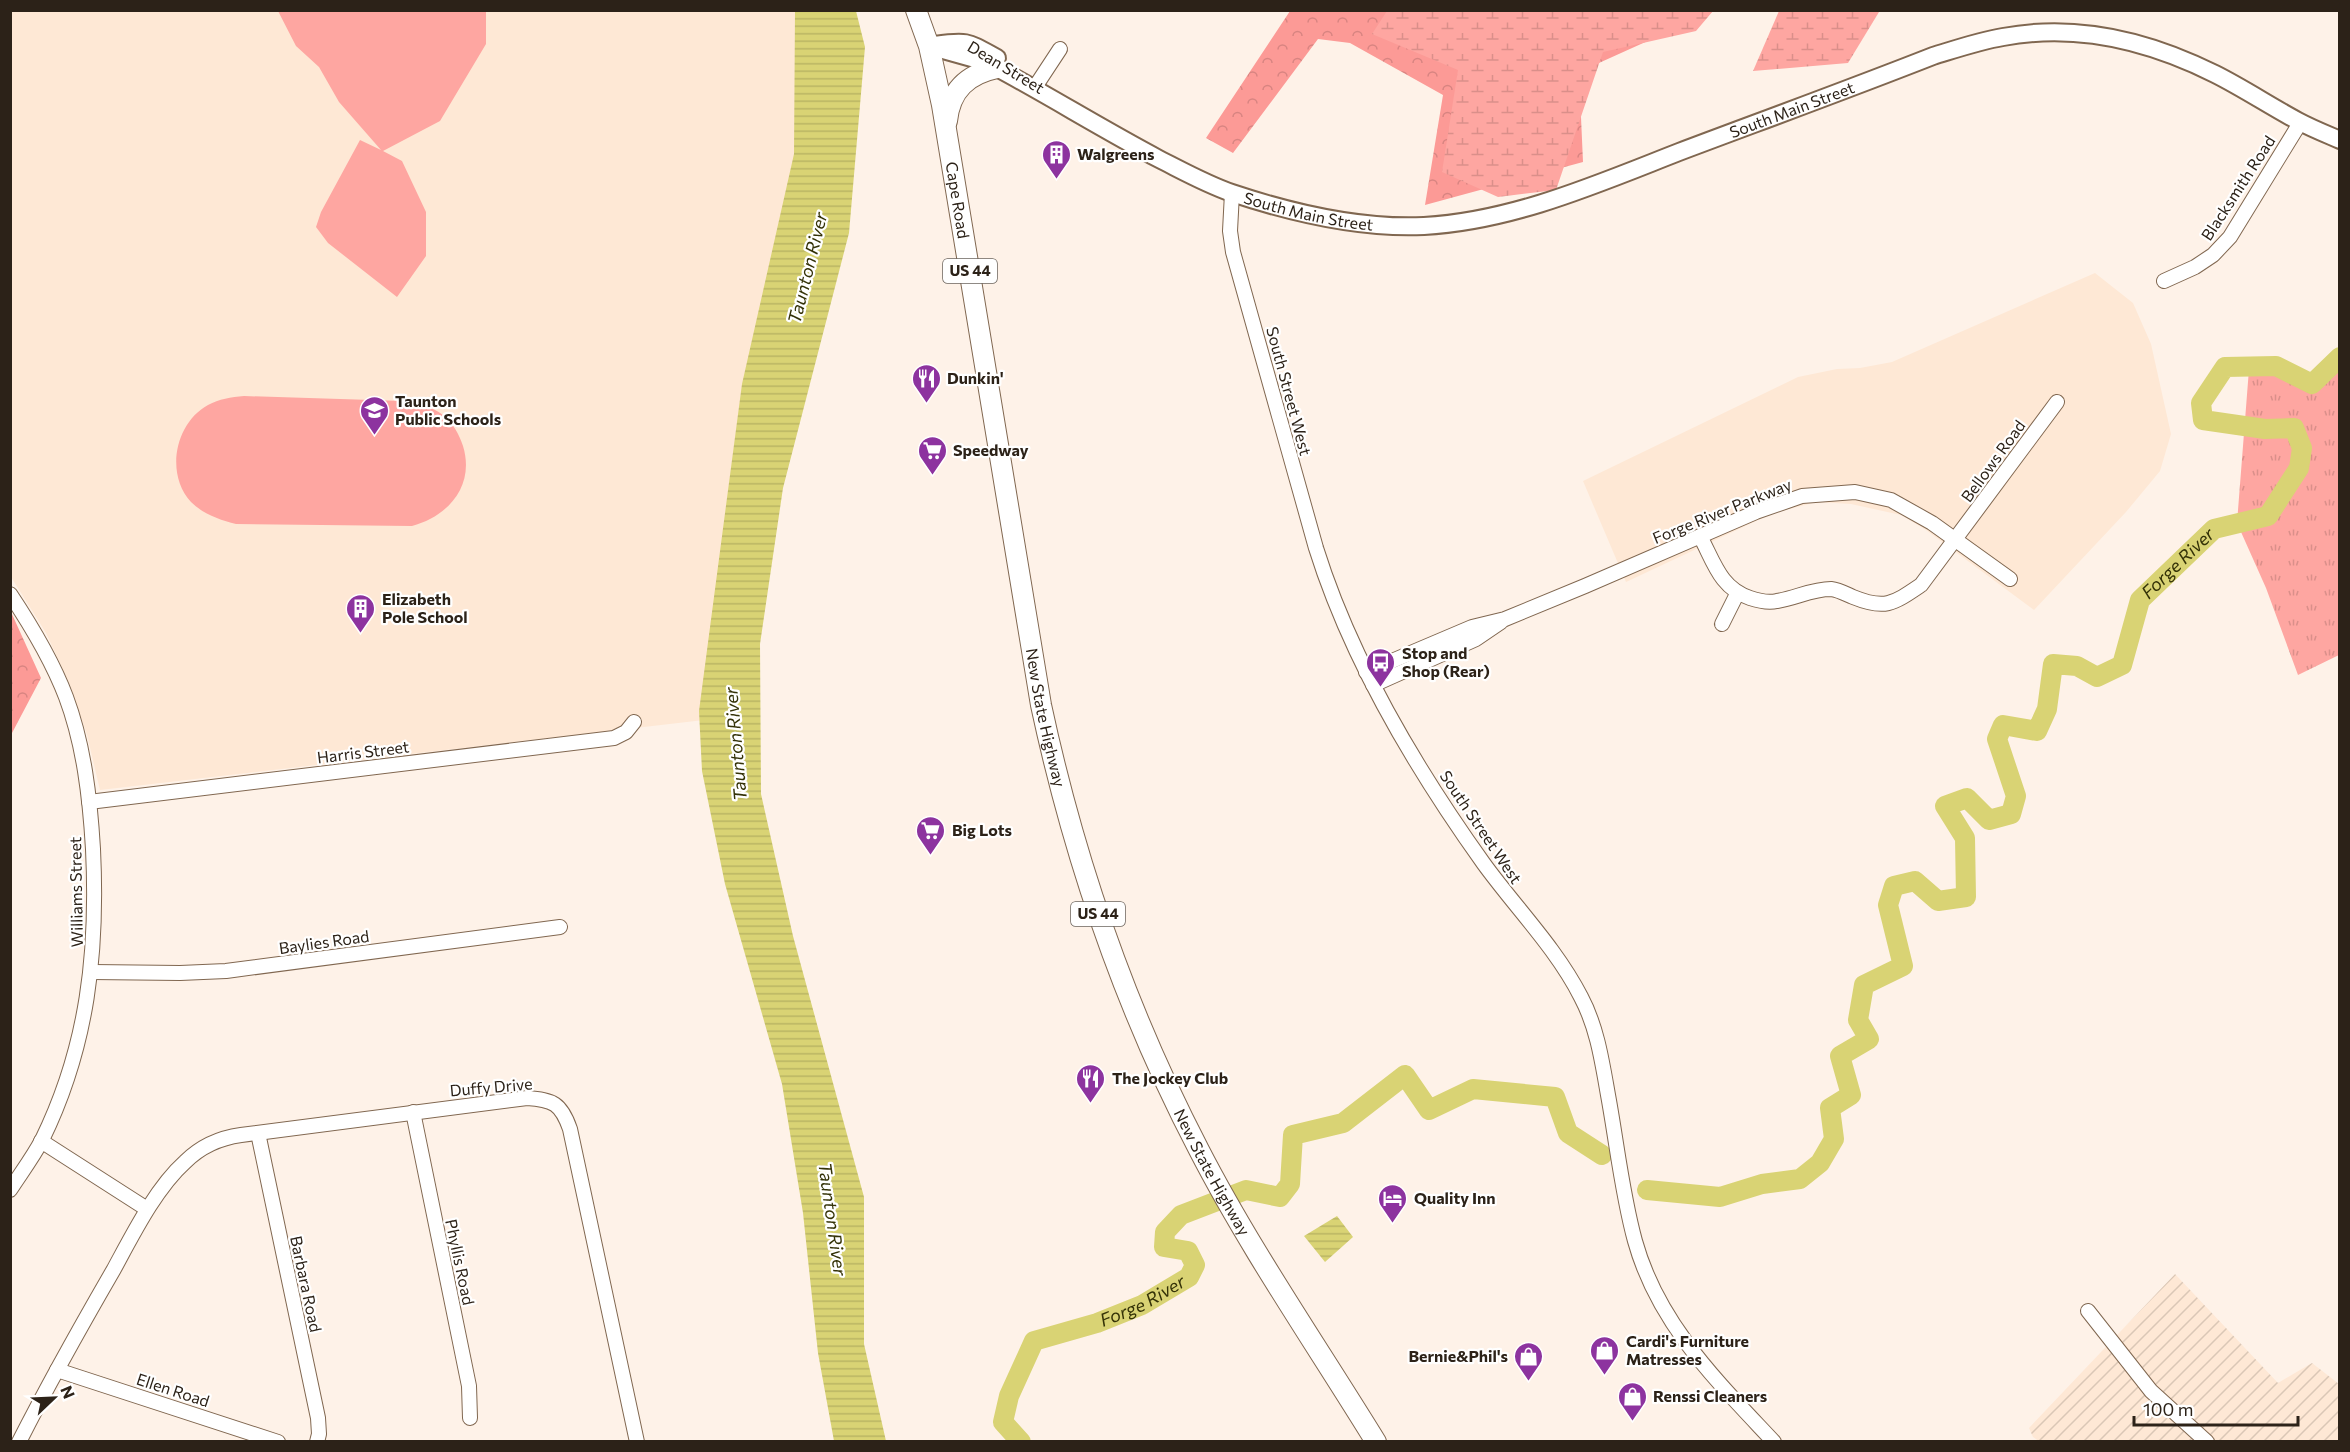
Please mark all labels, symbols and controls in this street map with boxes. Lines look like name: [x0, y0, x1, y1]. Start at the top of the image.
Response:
street label: Dean Street: [964, 36, 1048, 97]
street label: South Main Street: [1727, 77, 1857, 141]
street label: Blacksmith Road: [2197, 132, 2278, 244]
building icon: Walgreens: [1040, 138, 1072, 180]
place label: Walgreens: [1077, 144, 1154, 163]
street label: Cape Road: [942, 160, 974, 240]
street label: South Main Street: [1241, 187, 1375, 234]
water label: Taunton River: [783, 209, 832, 326]
road number: US 44: [943, 259, 997, 283]
street label: South Street West: [1263, 324, 1316, 458]
restaurant icon: Dunkin': [910, 362, 942, 404]
place label: Dunkin': [947, 368, 1004, 387]
place label: Taunton Public Schools: [395, 391, 501, 428]
school or university icon: Taunton Public Schools: [358, 394, 390, 436]
street label: Bellows Road: [1957, 416, 2029, 505]
supermarket icon: Speedway: [916, 434, 948, 476]
place label: Speedway: [953, 440, 1029, 459]
street label: Forge River Parkway: [1650, 474, 1794, 547]
water label: Forge River: [2136, 522, 2219, 603]
place label: Elizabeth Pole School: [382, 589, 468, 626]
building icon: Elizabeth Pole School: [345, 592, 377, 634]
place label: Stop and Shop (Rear): [1402, 643, 1490, 680]
bus stop icon: Stop and Shop (Rear): [1365, 646, 1397, 688]
street label: New State Highway: [1023, 647, 1070, 789]
water label: Taunton River: [719, 686, 751, 802]
street label: Harris Street: [316, 736, 411, 767]
street label: South Street West: [1437, 767, 1527, 887]
supermarket icon: Big Lots: [915, 814, 947, 856]
place label: Big Lots: [952, 820, 1012, 839]
street label: Williams Street: [65, 836, 86, 947]
road number: US 44: [1071, 902, 1125, 926]
street label: Baylies Road: [277, 926, 370, 957]
restaurant icon: The Jockey Club: [1075, 1062, 1107, 1104]
place label: The Jockey Club: [1112, 1068, 1228, 1087]
street label: Duffy Drive: [449, 1073, 533, 1100]
street label: New State Highway: [1171, 1105, 1254, 1239]
water label: Taunton River: [814, 1161, 852, 1278]
hotel icon: Quality Inn: [1377, 1182, 1409, 1224]
place label: Quality Inn: [1414, 1188, 1496, 1207]
street label: Phyllis Road: [442, 1217, 479, 1307]
street label: Barbara Road: [287, 1234, 326, 1334]
water label: Forge River: [1096, 1269, 1189, 1331]
place label: Cardi's Furniture Matresses: [1626, 1331, 1749, 1368]
shop icon: Cardi's Furniture Matresses: [1589, 1334, 1621, 1376]
shop icon: Bernie&Phil's: [1513, 1340, 1545, 1382]
place label: Bernie&Phil's: [1408, 1346, 1508, 1365]
north arrow: [24, 1368, 84, 1428]
street label: Ellen Road: [134, 1369, 212, 1410]
shop icon: Renssi Cleaners: [1616, 1380, 1648, 1422]
text: N: [57, 1383, 79, 1401]
place label: Renssi Cleaners: [1653, 1386, 1767, 1405]
scale bar: [2134, 1389, 2298, 1427]
text: 100 m: [2143, 1398, 2193, 1420]

